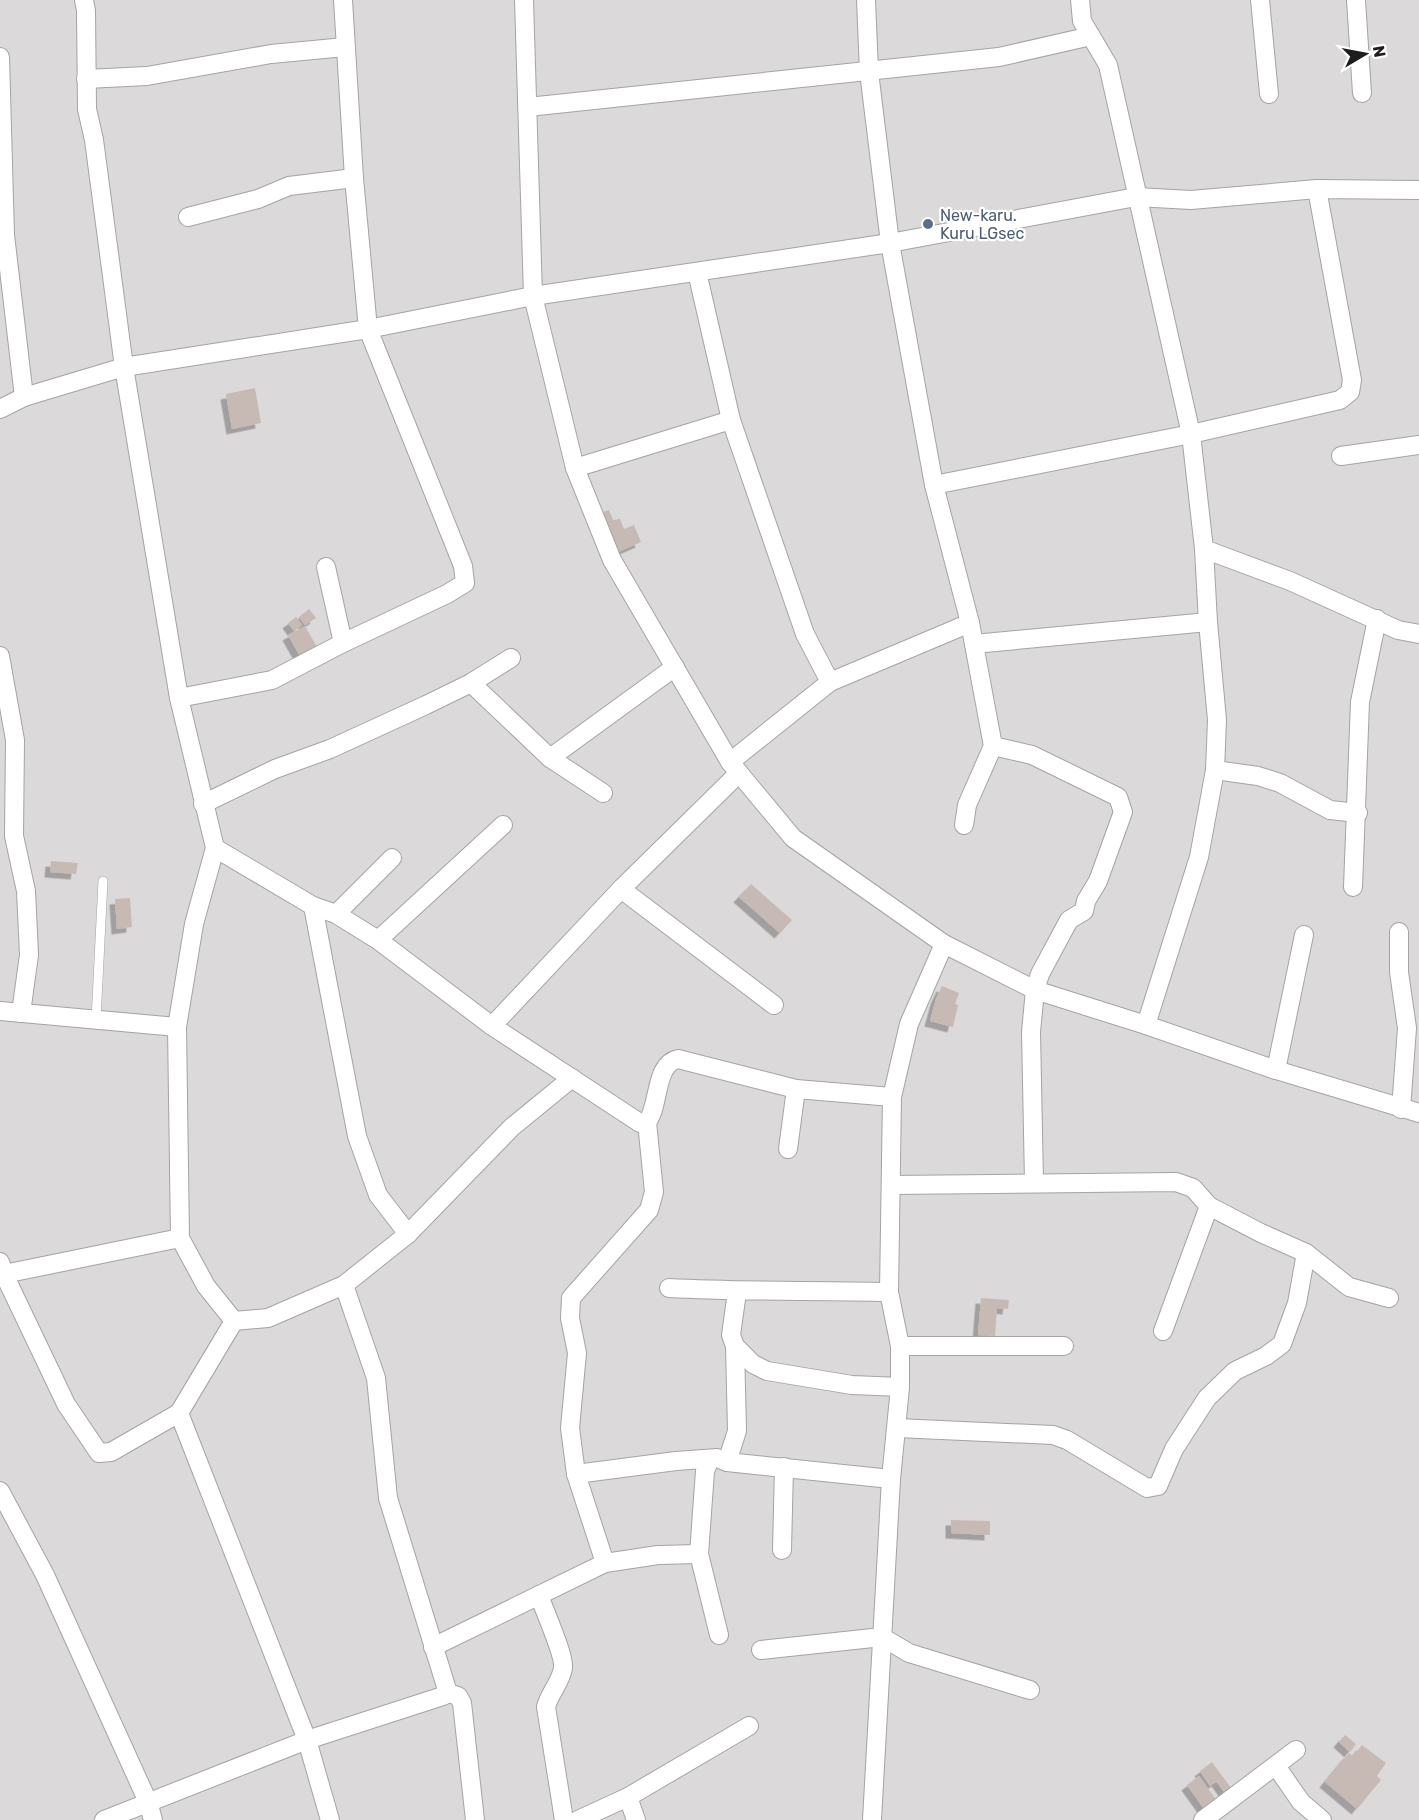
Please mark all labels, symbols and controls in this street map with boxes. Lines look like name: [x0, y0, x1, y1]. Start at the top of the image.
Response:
north arrow: [1335, 24, 1395, 84]
text: N: [1369, 44, 1390, 59]
place label: New-karu. Kuru LGsec: [940, 206, 1024, 243]
marker: New-karu. Kuru LGsec: [921, 217, 935, 231]

